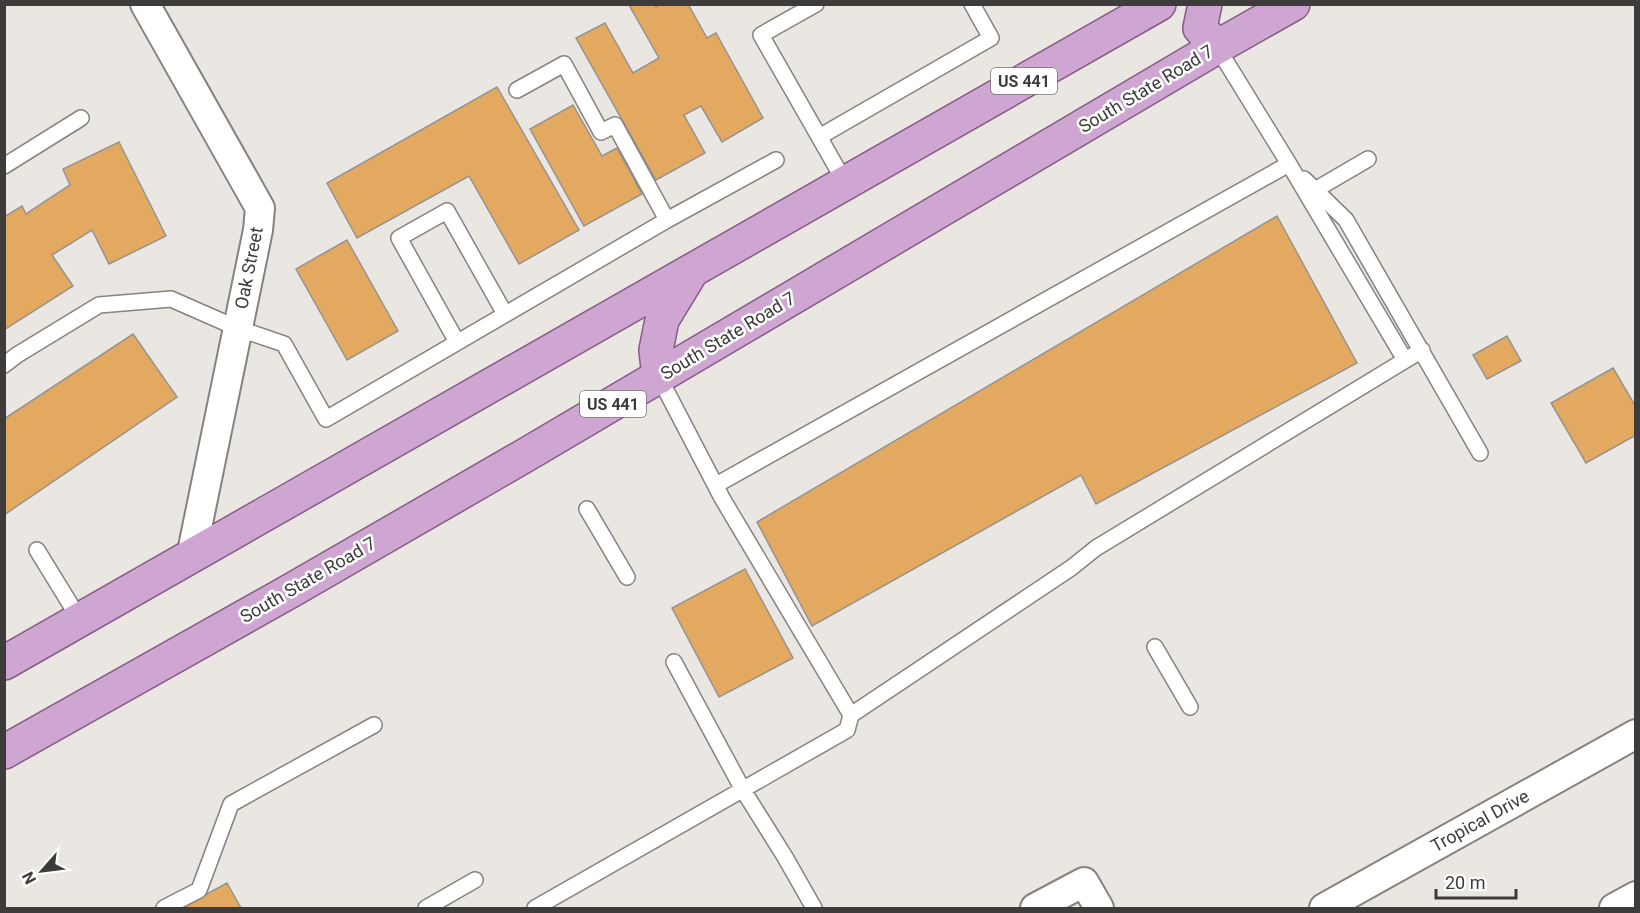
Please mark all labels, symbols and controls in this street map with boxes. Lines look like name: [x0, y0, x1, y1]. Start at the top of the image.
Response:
street label: South State Road 7: [1075, 40, 1217, 137]
road number: US 441: [991, 68, 1057, 94]
street label: Oak Street: [230, 225, 267, 311]
street label: South State Road 7: [657, 287, 799, 384]
road number: US 441: [580, 391, 646, 417]
street label: South State Road 7: [236, 532, 379, 627]
street label: Tropical Drive: [1427, 785, 1533, 856]
north arrow: [12, 841, 72, 901]
scale bar: [1436, 862, 1516, 900]
text: N: [18, 868, 40, 887]
text: 20 m: [1445, 872, 1485, 893]

